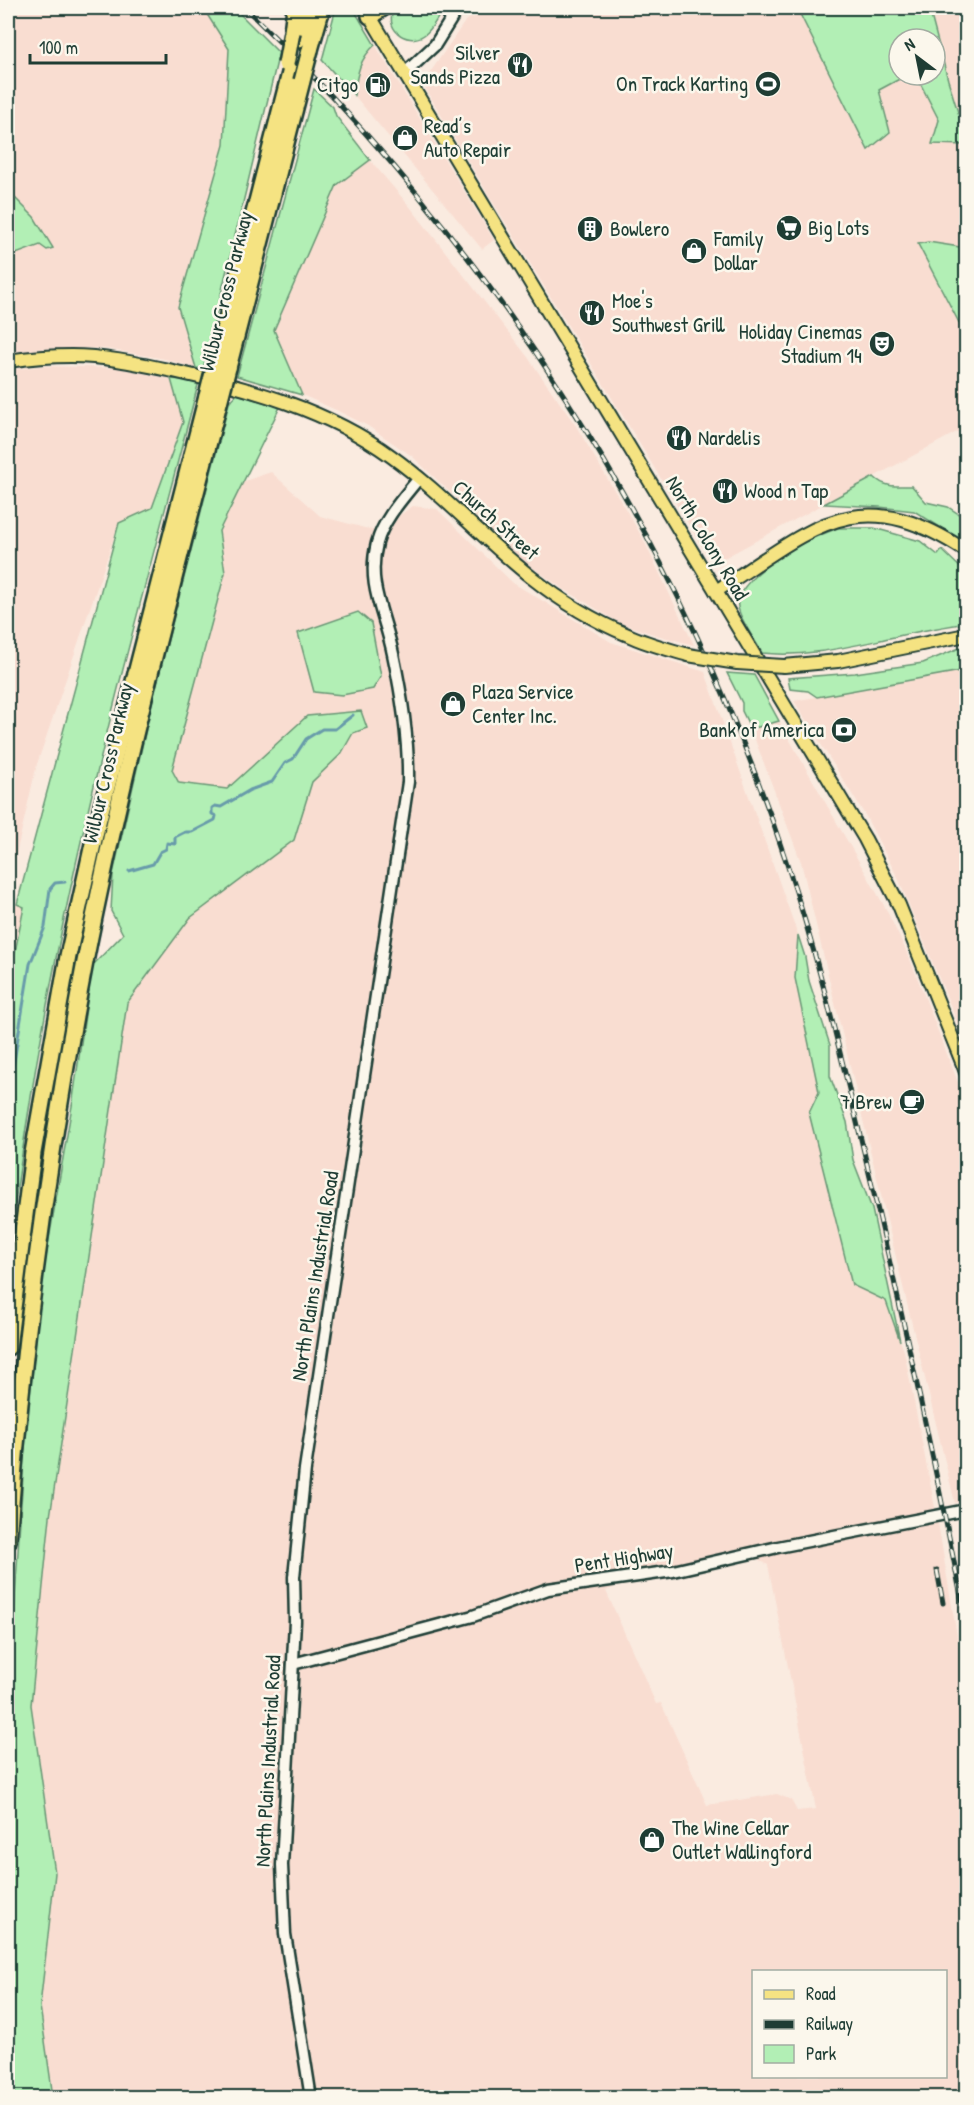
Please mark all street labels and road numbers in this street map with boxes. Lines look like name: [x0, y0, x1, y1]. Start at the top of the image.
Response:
street label: Wilbur Cross Parkway: [192, 208, 259, 374]
street label: North Colony Road: [659, 470, 756, 605]
street label: Church Street: [447, 473, 547, 567]
street label: Wilbur Cross Parkway: [75, 680, 140, 846]
street label: North Plains Industrial Road: [284, 1169, 345, 1383]
street label: Pent Highway: [572, 1535, 675, 1580]
street label: North Plains Industrial Road: [247, 1654, 288, 1867]

